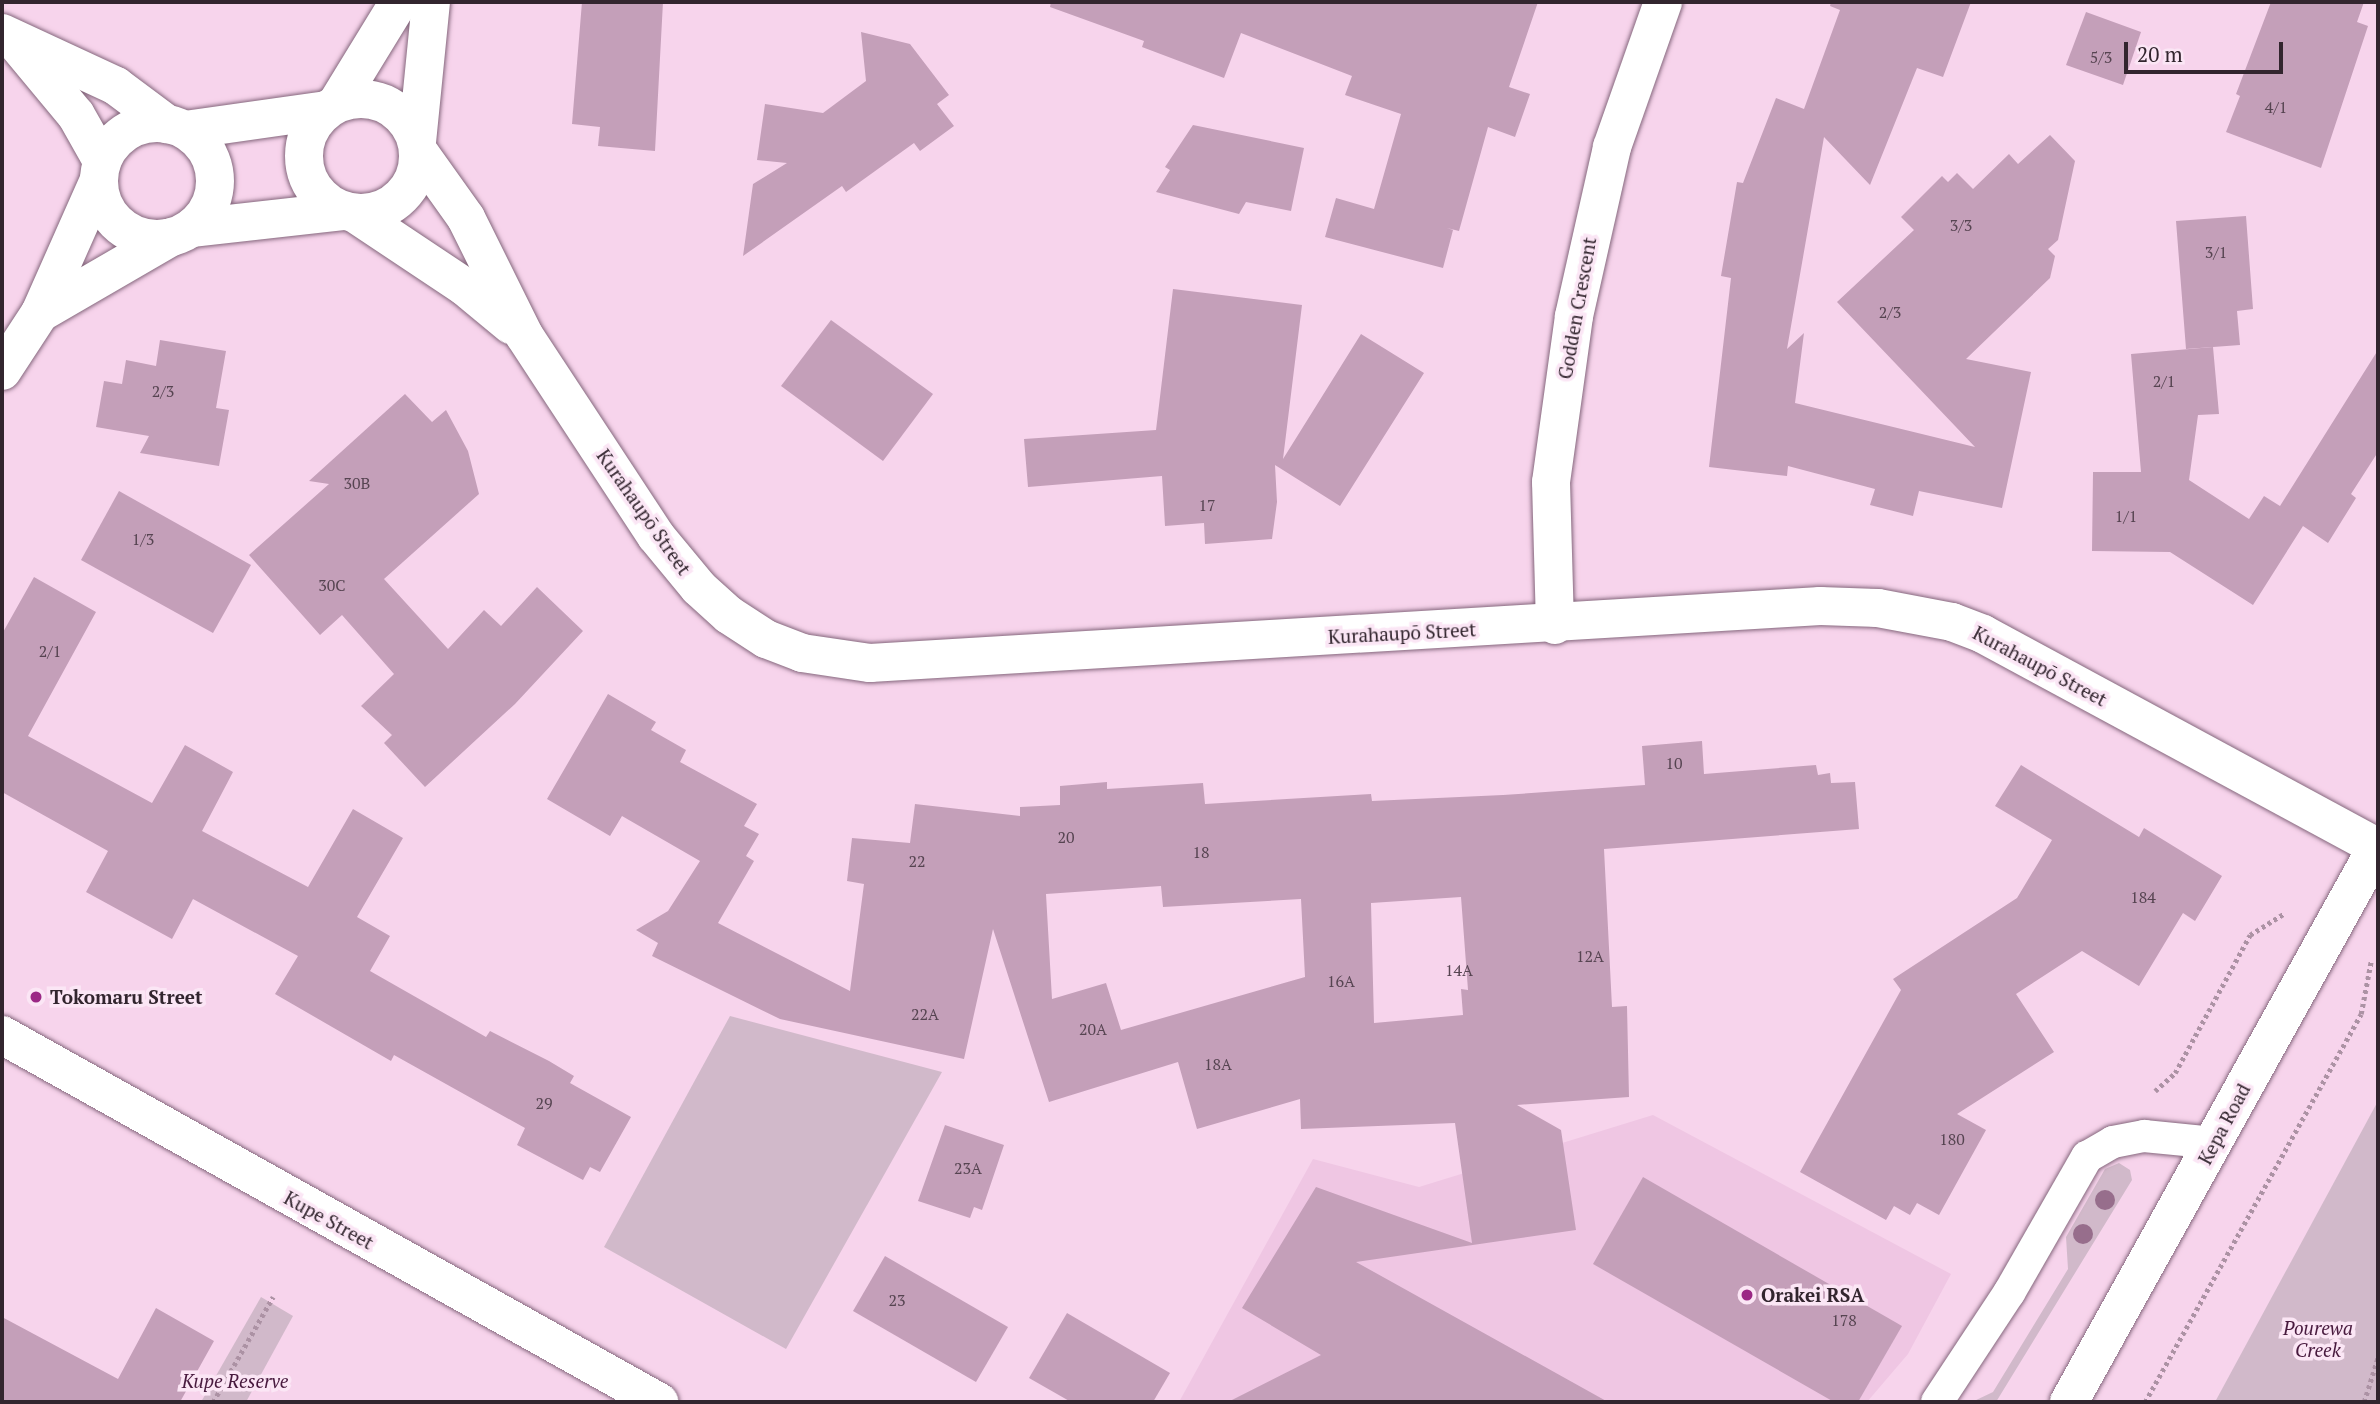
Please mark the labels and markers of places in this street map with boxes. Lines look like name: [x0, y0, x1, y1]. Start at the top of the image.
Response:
place label: Tokomaru Street: [50, 986, 203, 1008]
marker: Tokomaru Street: [28, 989, 44, 1005]
place label: Orakei RSA: [1761, 1284, 1864, 1306]
marker: Orakei RSA: [1739, 1287, 1755, 1303]

